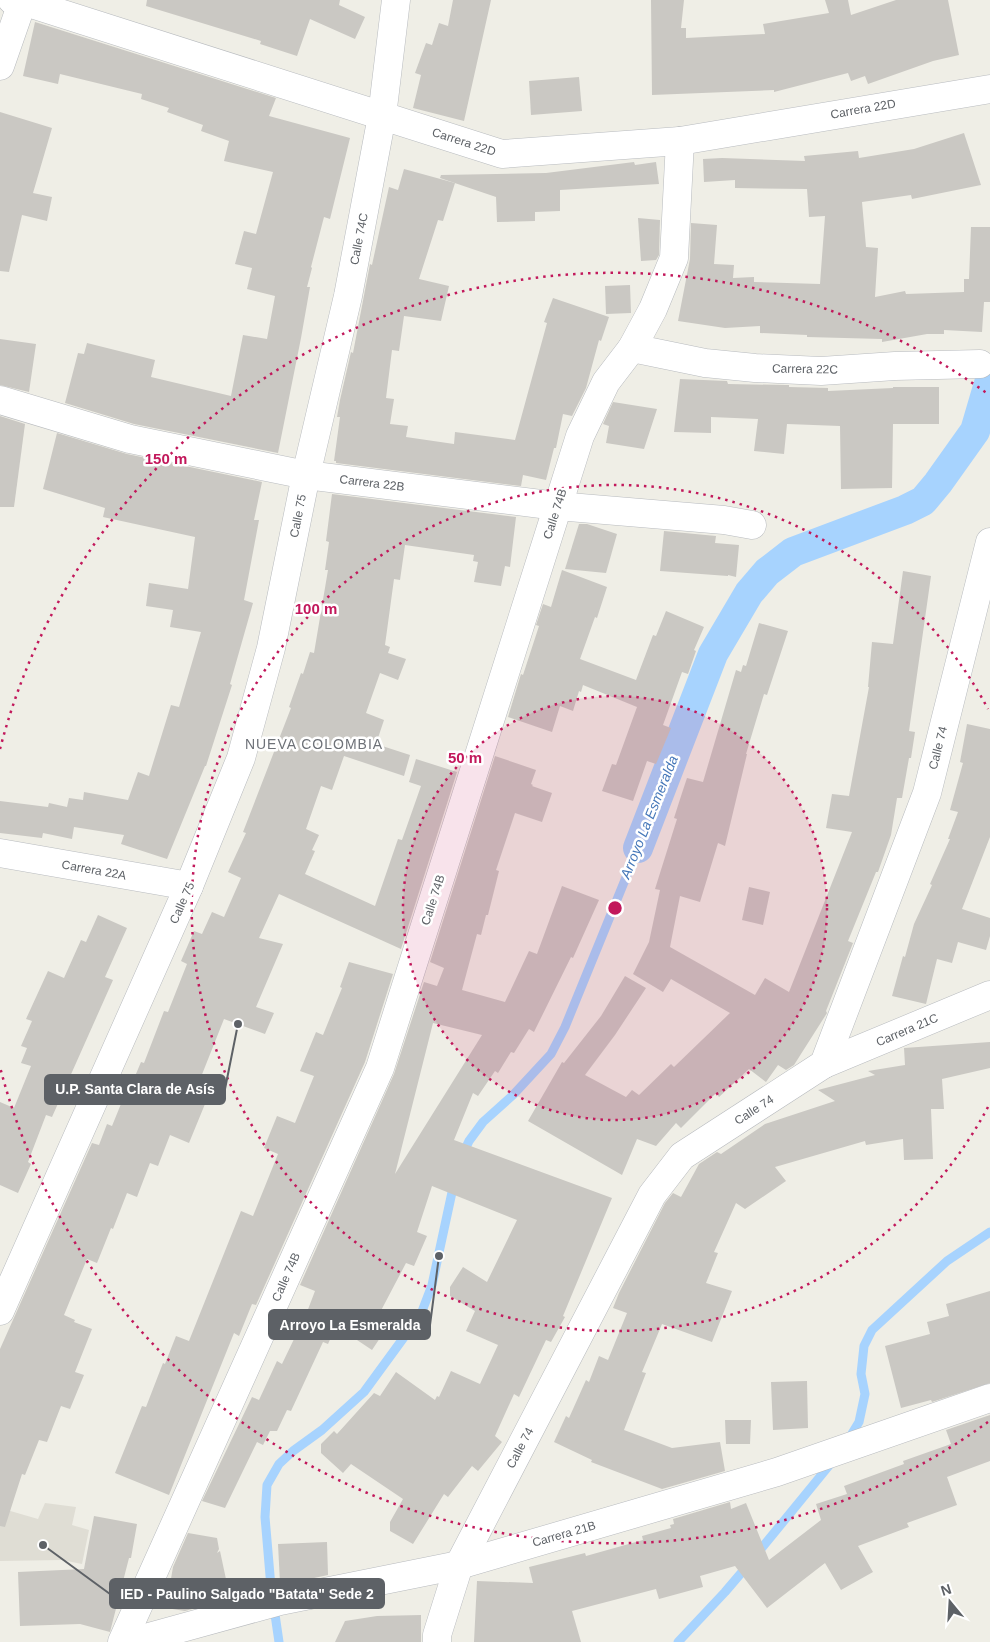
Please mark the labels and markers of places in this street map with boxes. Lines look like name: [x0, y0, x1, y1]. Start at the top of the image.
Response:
centre of rings: [606, 899, 624, 917]
callout: U.P. Santa Clara de Asís: [45, 1075, 225, 1104]
callout: Arroyo La Esmeralda: [269, 1310, 430, 1339]
callout: IED - Paulino Salgado "Batata" Sede 2: [110, 1579, 384, 1608]

